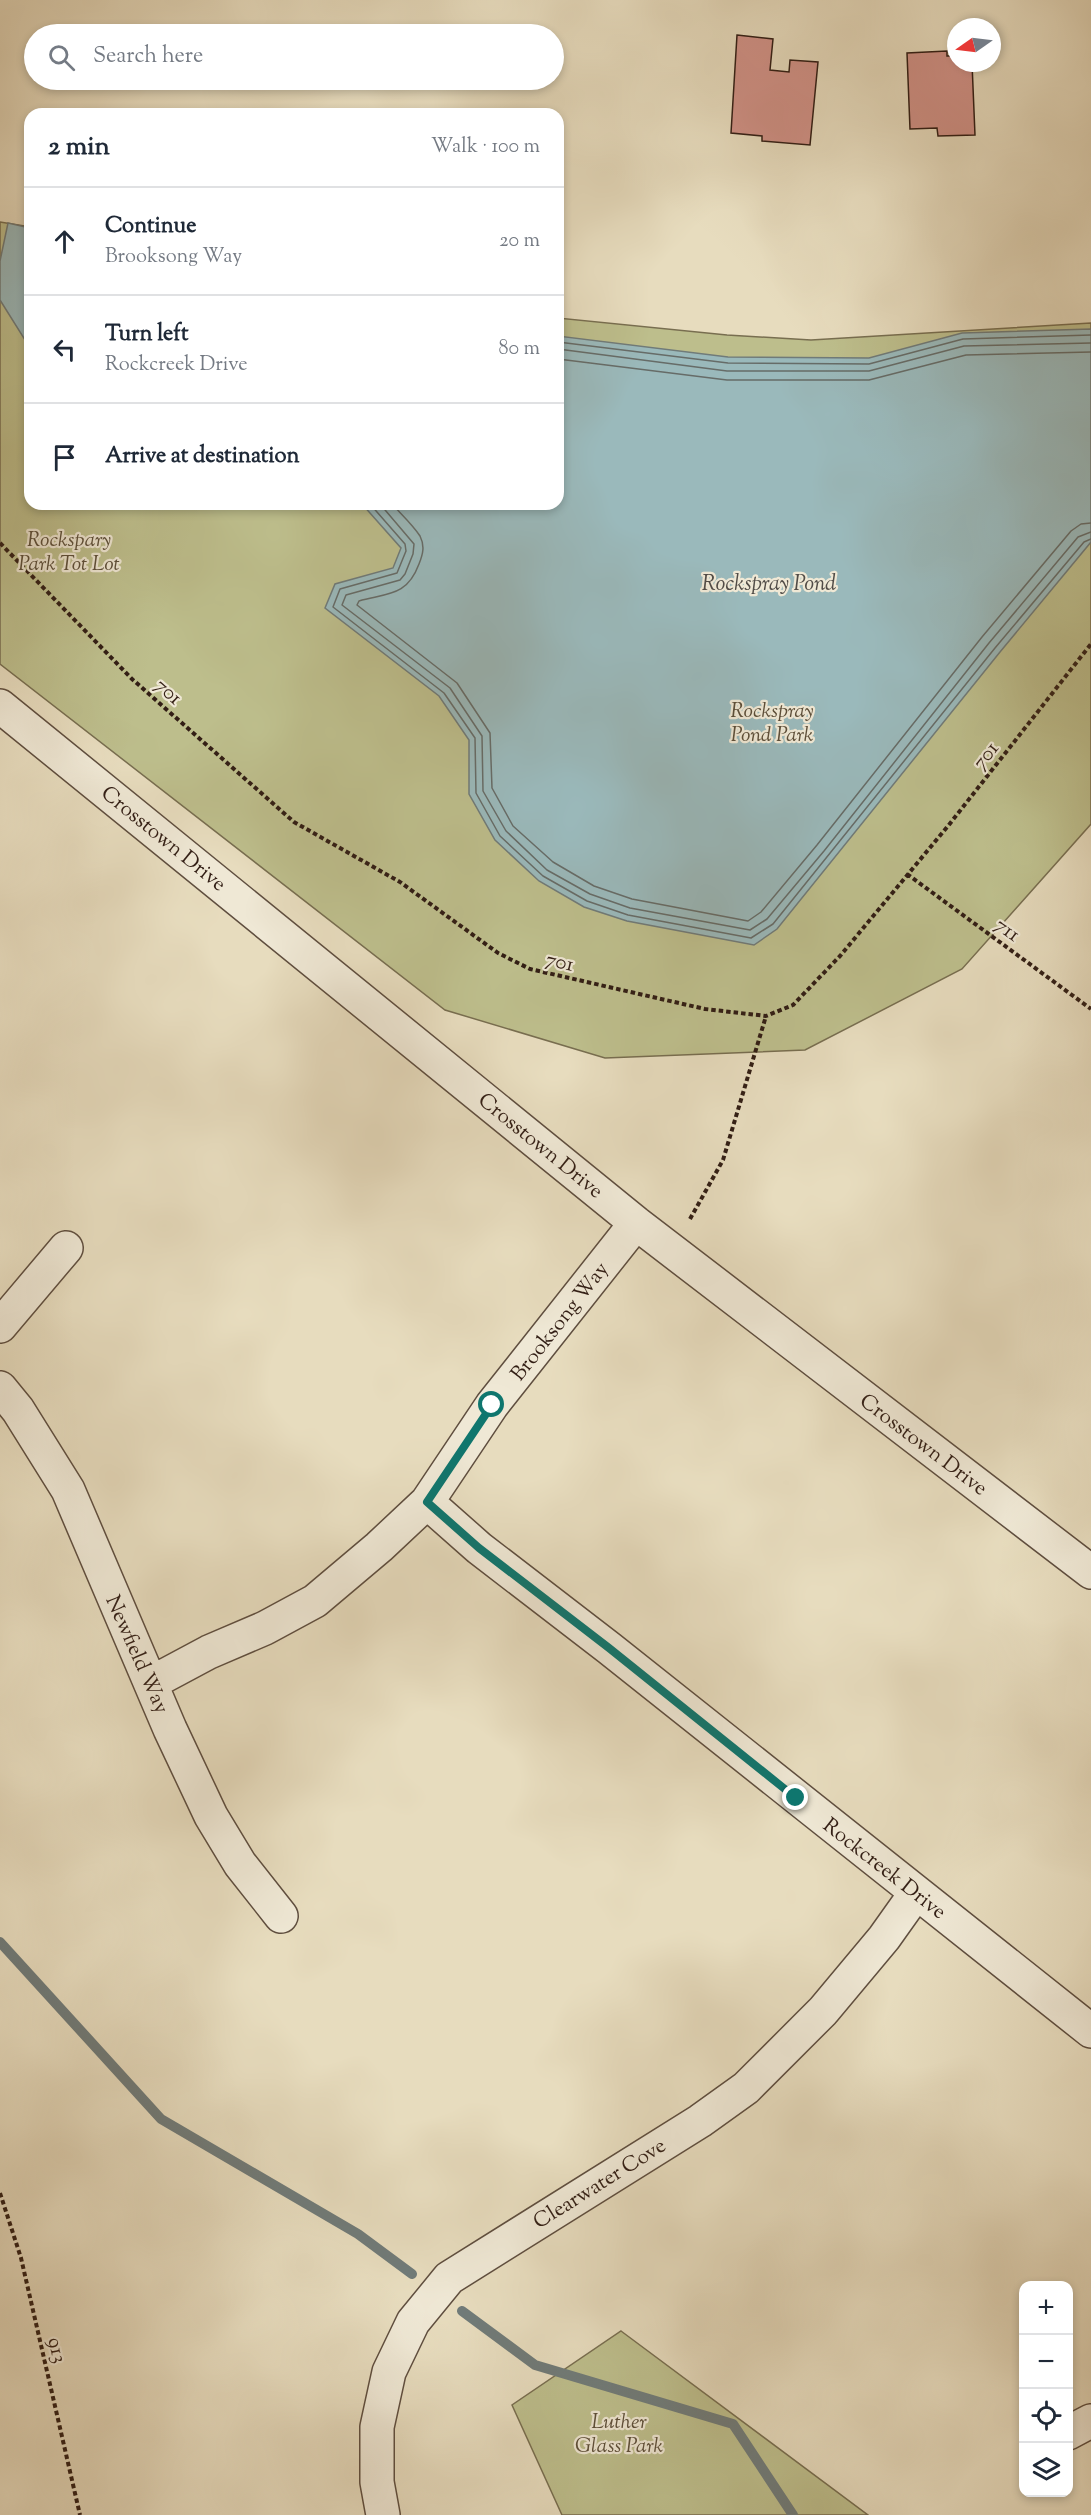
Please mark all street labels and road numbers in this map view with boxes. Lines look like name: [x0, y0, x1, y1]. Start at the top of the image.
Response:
street label: 701: [147, 672, 188, 713]
street label: 701: [966, 736, 1007, 777]
street label: Crosstown Drive: [94, 780, 232, 900]
street label: 711: [988, 911, 1026, 950]
street label: 701: [542, 945, 577, 981]
street label: Crosstown Drive: [471, 1087, 609, 1207]
street label: Brooksong Way: [504, 1256, 617, 1388]
street label: Crosstown Drive: [852, 1387, 993, 1504]
street label: Newfield Way: [97, 1591, 176, 1719]
street label: Rockcreek Drive: [816, 1812, 952, 1927]
street label: Clearwater Cove: [528, 2132, 672, 2238]
street label: 913: [39, 2334, 74, 2366]

